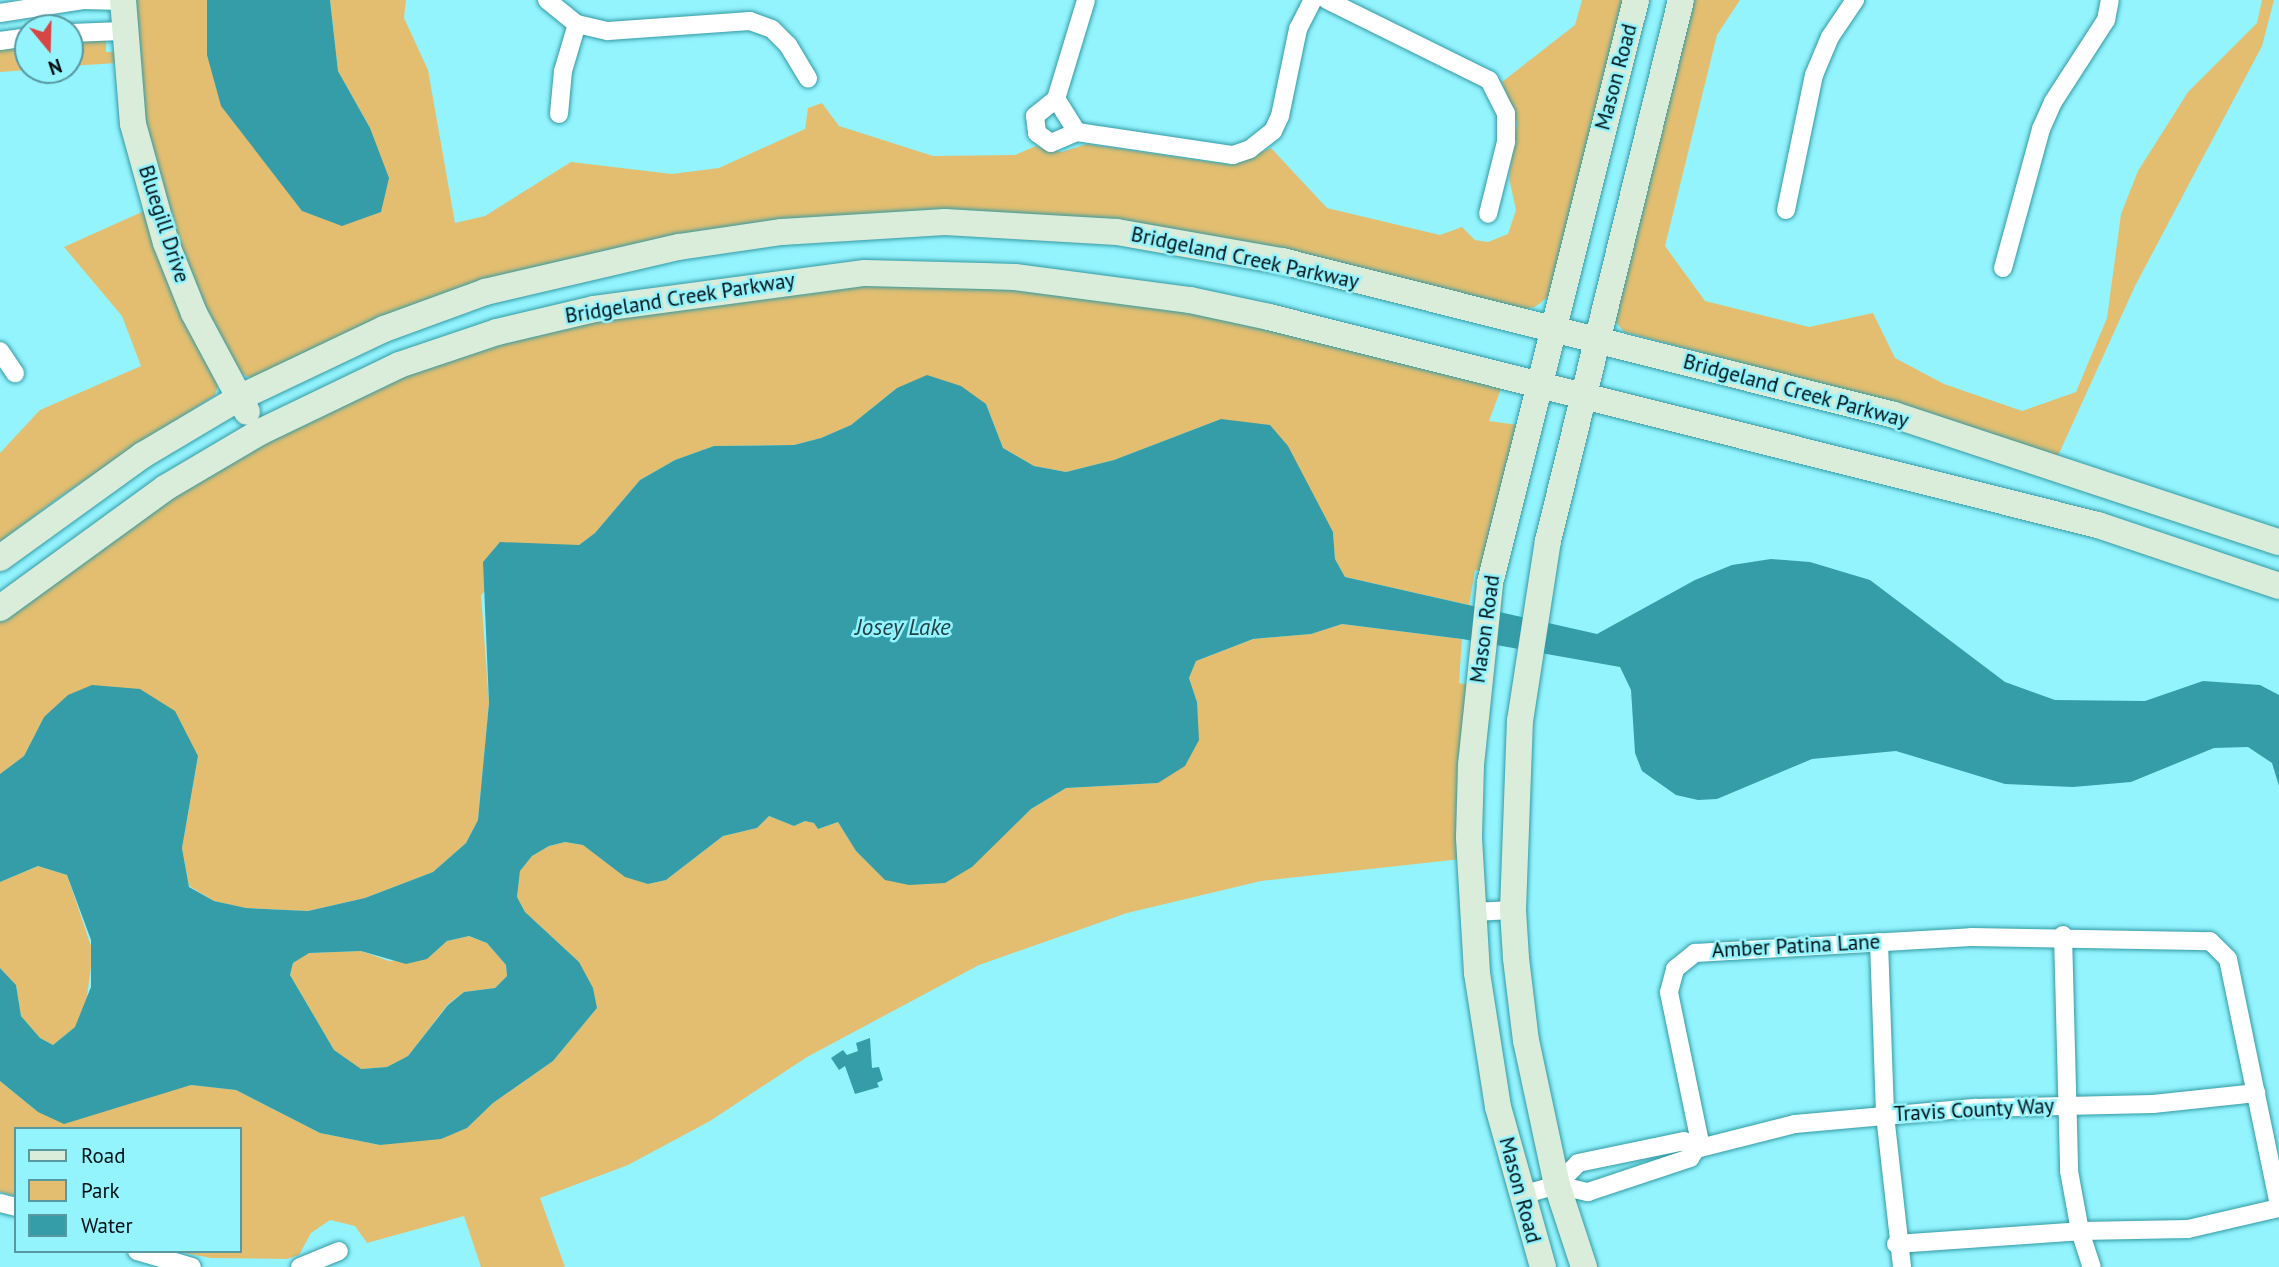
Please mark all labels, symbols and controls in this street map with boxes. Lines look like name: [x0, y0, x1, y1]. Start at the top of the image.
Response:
north arrow: [14, 14, 84, 84]
street label: Mason Road: [1590, 21, 1642, 133]
text: N: [45, 54, 65, 80]
street label: Bluegill Drive: [133, 162, 195, 286]
street label: Bridgeland Creek Parkway: [1128, 221, 1362, 295]
street label: Bridgeland Creek Parkway: [563, 267, 797, 329]
street label: Bridgeland Creek Parkway: [1680, 349, 1912, 433]
street label: Mason Road: [1465, 573, 1505, 685]
water label: Josey Lake: [855, 613, 951, 641]
street label: Amber Patina Lane: [1711, 929, 1881, 963]
street label: Travis County Way: [1893, 1093, 2055, 1127]
legend: [14, 1127, 242, 1253]
street label: Mason Road: [1494, 1134, 1546, 1246]
text: Road: [81, 1142, 125, 1169]
text: Park: [81, 1177, 120, 1204]
text: Water: [81, 1212, 133, 1239]

